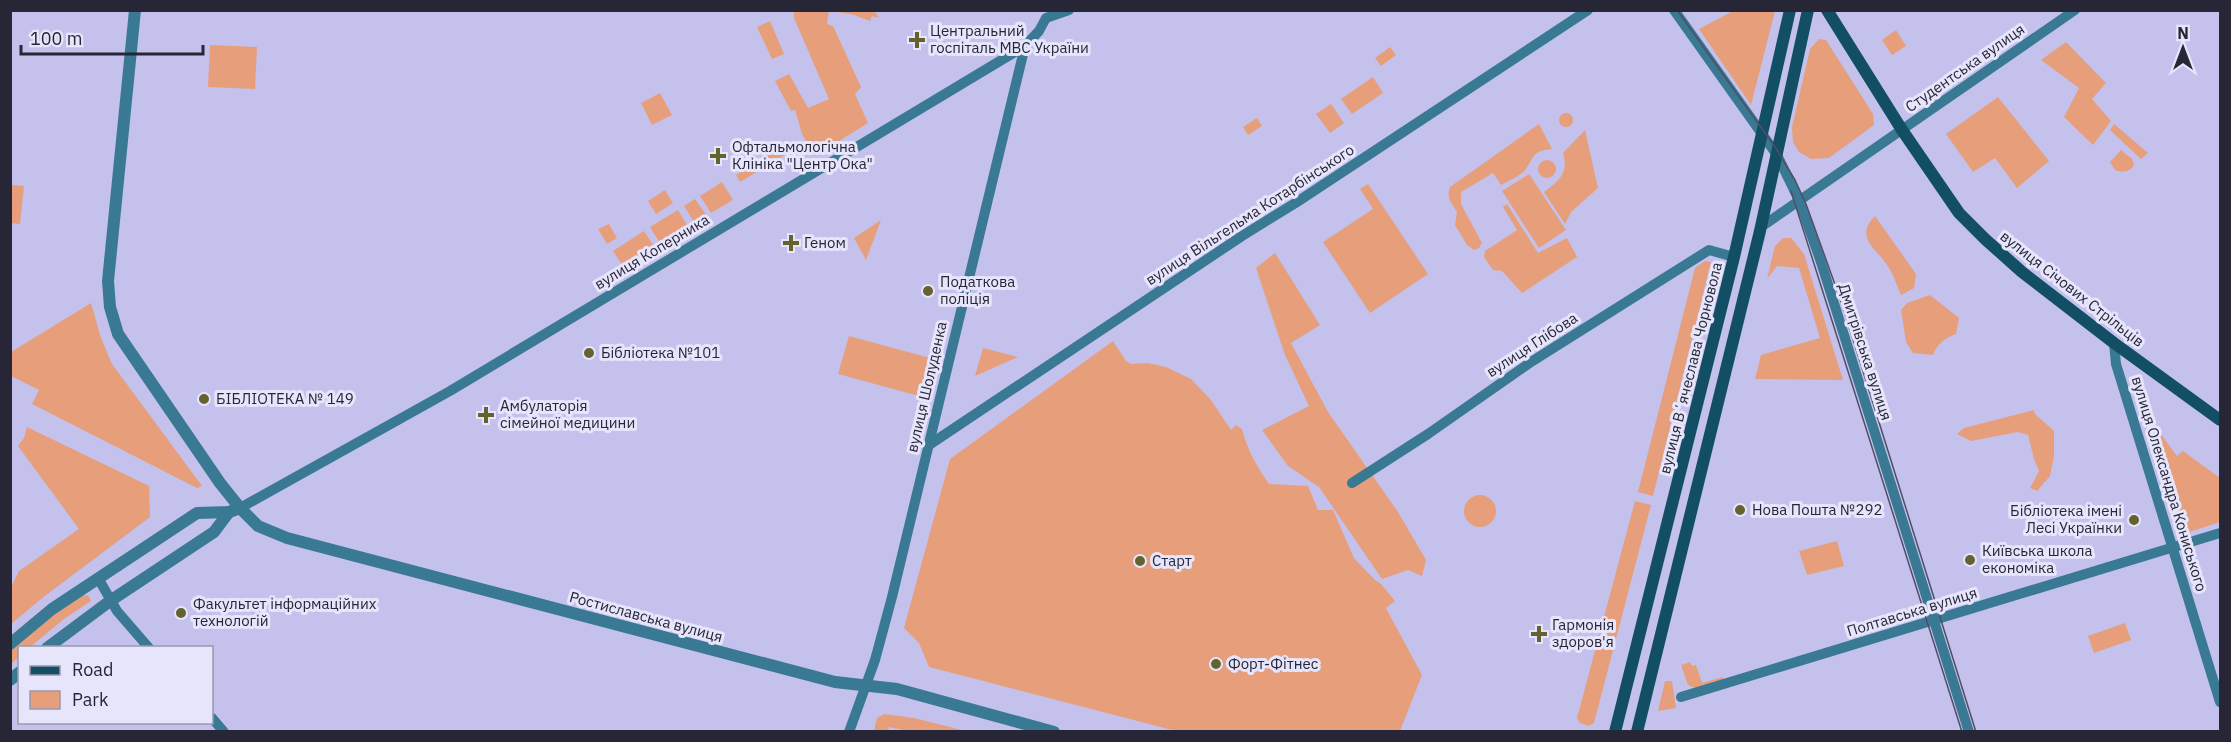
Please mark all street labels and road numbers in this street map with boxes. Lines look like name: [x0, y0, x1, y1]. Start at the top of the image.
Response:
street label: Студентська вулиця: [1901, 19, 2028, 116]
street label: вулиця Вільгельма Котарбінського: [1142, 140, 1358, 289]
street label: вулиця Коперника: [591, 210, 713, 293]
street label: вулиця Січових Стрільців: [1997, 226, 2148, 351]
street label: вулиця Вʼячеслава Чорновола: [1655, 260, 1726, 476]
street label: Дмитрівська вулиця: [1834, 281, 1897, 423]
street label: вулиця Глібова: [1482, 308, 1581, 381]
street label: вулиця Шолуденка: [902, 320, 951, 454]
street label: вулиця Олександра Кониського: [2128, 374, 2211, 594]
street label: Полтавська вулиця: [1844, 583, 1979, 640]
street label: Ростиславська вулиця: [567, 587, 725, 646]

